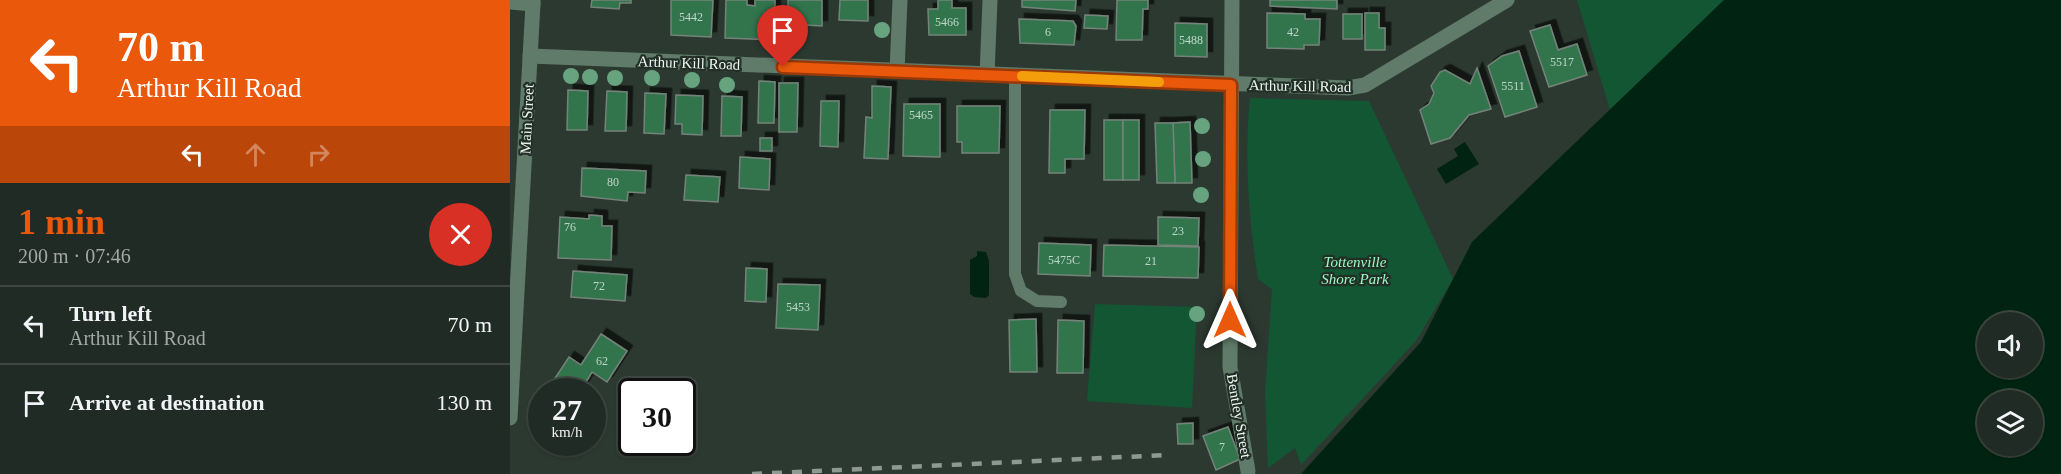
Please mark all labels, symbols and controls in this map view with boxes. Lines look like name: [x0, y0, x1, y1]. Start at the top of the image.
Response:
pin: [757, 5, 808, 67]
house number: 5442: [679, 10, 703, 24]
icon: arrive: [766, 14, 799, 47]
house number: 5466: [935, 15, 959, 29]
icon: left: [18, 24, 96, 102]
text: 70 m: [117, 24, 205, 70]
house number: 6: [1045, 25, 1051, 39]
house number: 42: [1287, 25, 1299, 39]
house number: 5488: [1179, 33, 1203, 47]
street label: Arthur Kill Road: [638, 53, 741, 73]
house number: 5517: [1550, 55, 1574, 69]
text: Arthur Kill Road: [117, 73, 301, 103]
street label: Arthur Kill Road: [1249, 77, 1352, 95]
house number: 5511: [1501, 79, 1525, 93]
street label: Main Street: [517, 83, 537, 155]
house number: 5465: [909, 108, 933, 122]
icon: left: [176, 138, 209, 171]
icon: ahead: [239, 138, 272, 171]
icon: right: [302, 138, 335, 171]
house number: 80: [607, 175, 619, 189]
text: 1 min: [18, 202, 105, 242]
button: close: [429, 203, 492, 266]
house number: 76: [564, 220, 576, 234]
house number: 23: [1172, 224, 1184, 238]
text: 200 m · 07:46: [18, 245, 131, 267]
house number: 5475C: [1048, 253, 1080, 267]
house number: 21: [1145, 254, 1157, 268]
park label: Tottenville Shore Park: [1321, 254, 1389, 287]
house number: 72: [593, 279, 605, 293]
position arrow: [1198, 288, 1262, 352]
house number: 5453: [786, 300, 810, 314]
text: Turn left: [69, 301, 152, 326]
icon: left: [18, 309, 51, 342]
text: 70 m: [447, 312, 492, 337]
map controls: [1977, 312, 2043, 456]
button: sound: [1977, 312, 2043, 378]
text: Arthur Kill Road: [69, 327, 206, 349]
house number: 62: [596, 354, 608, 368]
street label: Bentley Street: [1224, 373, 1254, 460]
speed limit sign: 30: [618, 378, 696, 456]
icon: arrive: [18, 387, 51, 420]
text: Arrive at destination: [69, 390, 265, 415]
text: 130 m: [436, 390, 492, 415]
button: layers: [1977, 390, 2043, 456]
text: 27: [552, 393, 582, 426]
text: km/h: [552, 424, 582, 440]
house number: 7: [1219, 440, 1225, 454]

